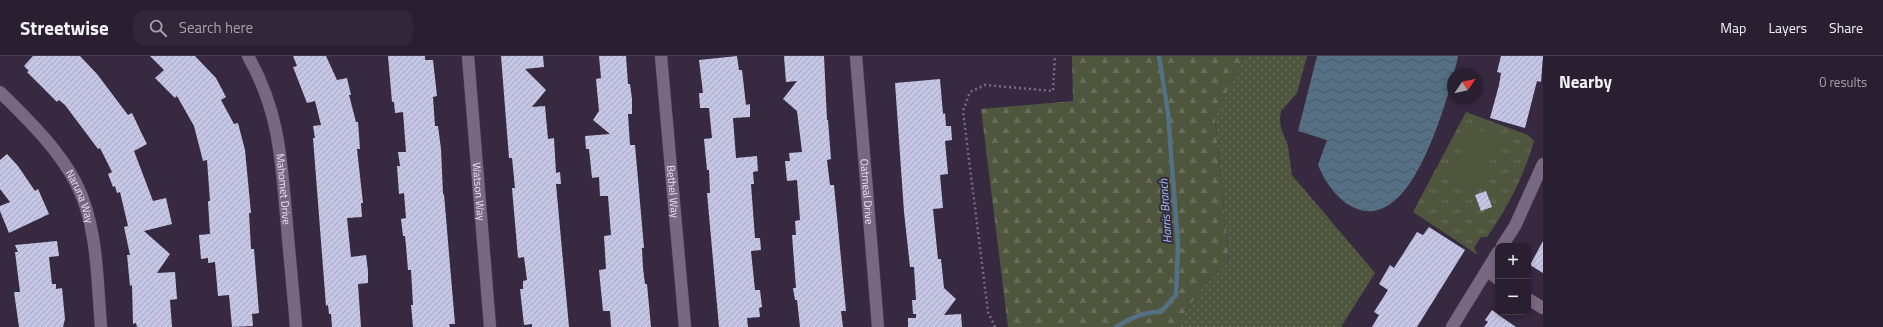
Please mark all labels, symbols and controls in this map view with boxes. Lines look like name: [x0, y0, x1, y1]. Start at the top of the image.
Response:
search box: [133, 10, 413, 46]
text: Streetwise: [20, 13, 109, 42]
text: Search here: [179, 16, 253, 39]
icon: search: [147, 17, 169, 39]
text: Map: [1720, 17, 1746, 38]
text: Layers: [1768, 17, 1807, 38]
text: Share: [1829, 17, 1863, 38]
north arrow: [1447, 68, 1483, 104]
text: Nearby: [1559, 69, 1612, 95]
text: 0 results: [1819, 72, 1867, 92]
street label: Mahomet Drive: [272, 152, 295, 226]
street label: Oatmeal Drive: [856, 158, 878, 226]
street label: Watson Way: [469, 162, 489, 222]
street label: Bethel Way: [663, 164, 683, 219]
street label: Naruna Way: [62, 166, 98, 225]
water label: Harris Branch: [1153, 177, 1177, 244]
map controls: [1495, 243, 1531, 315]
button: +: [1495, 243, 1531, 279]
button: −: [1495, 279, 1531, 315]

